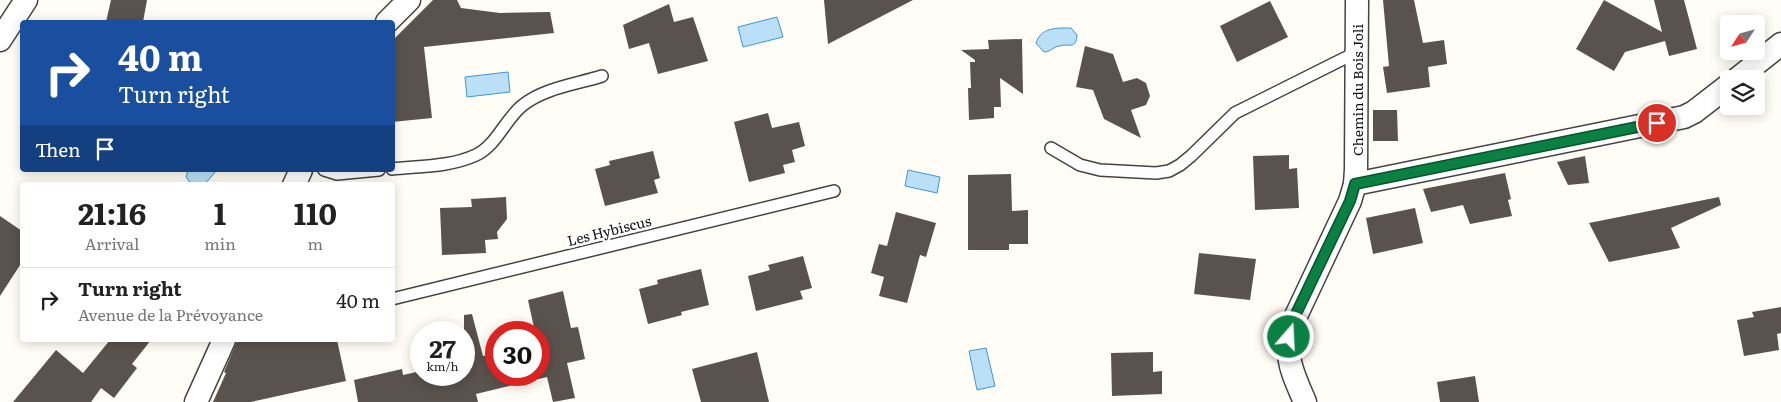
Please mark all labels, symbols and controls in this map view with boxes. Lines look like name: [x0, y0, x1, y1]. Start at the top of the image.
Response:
north arrow: [1720, 15, 1765, 60]
map controls: [1720, 15, 1765, 115]
street label: Chemin du Bois Joli: [1347, 24, 1367, 156]
text: 40 m: [118, 30, 203, 82]
icon: right: [35, 40, 100, 105]
button: layers: [1720, 70, 1765, 115]
text: Turn right: [118, 77, 230, 110]
pin: [1636, 102, 1678, 144]
icon: arrive: [1643, 109, 1671, 137]
text: Then: [35, 135, 81, 163]
icon: arrive: [91, 135, 119, 163]
text: 21:16: [78, 190, 146, 234]
text: 1: [214, 190, 226, 234]
text: 110: [294, 190, 337, 234]
street label: Les Hybiscus: [565, 210, 653, 250]
text: Arrival: [85, 231, 139, 255]
text: min: [204, 231, 236, 255]
text: m: [308, 231, 323, 255]
text: Turn right: [78, 274, 182, 302]
icon: right: [35, 286, 63, 314]
text: 40 m: [336, 286, 380, 314]
text: Avenue de la Prévoyance: [78, 302, 263, 326]
position arrow: [1262, 310, 1314, 362]
speed limit sign: 30: [485, 321, 550, 386]
text: 27: [429, 329, 456, 366]
text: km/h: [427, 357, 458, 375]

